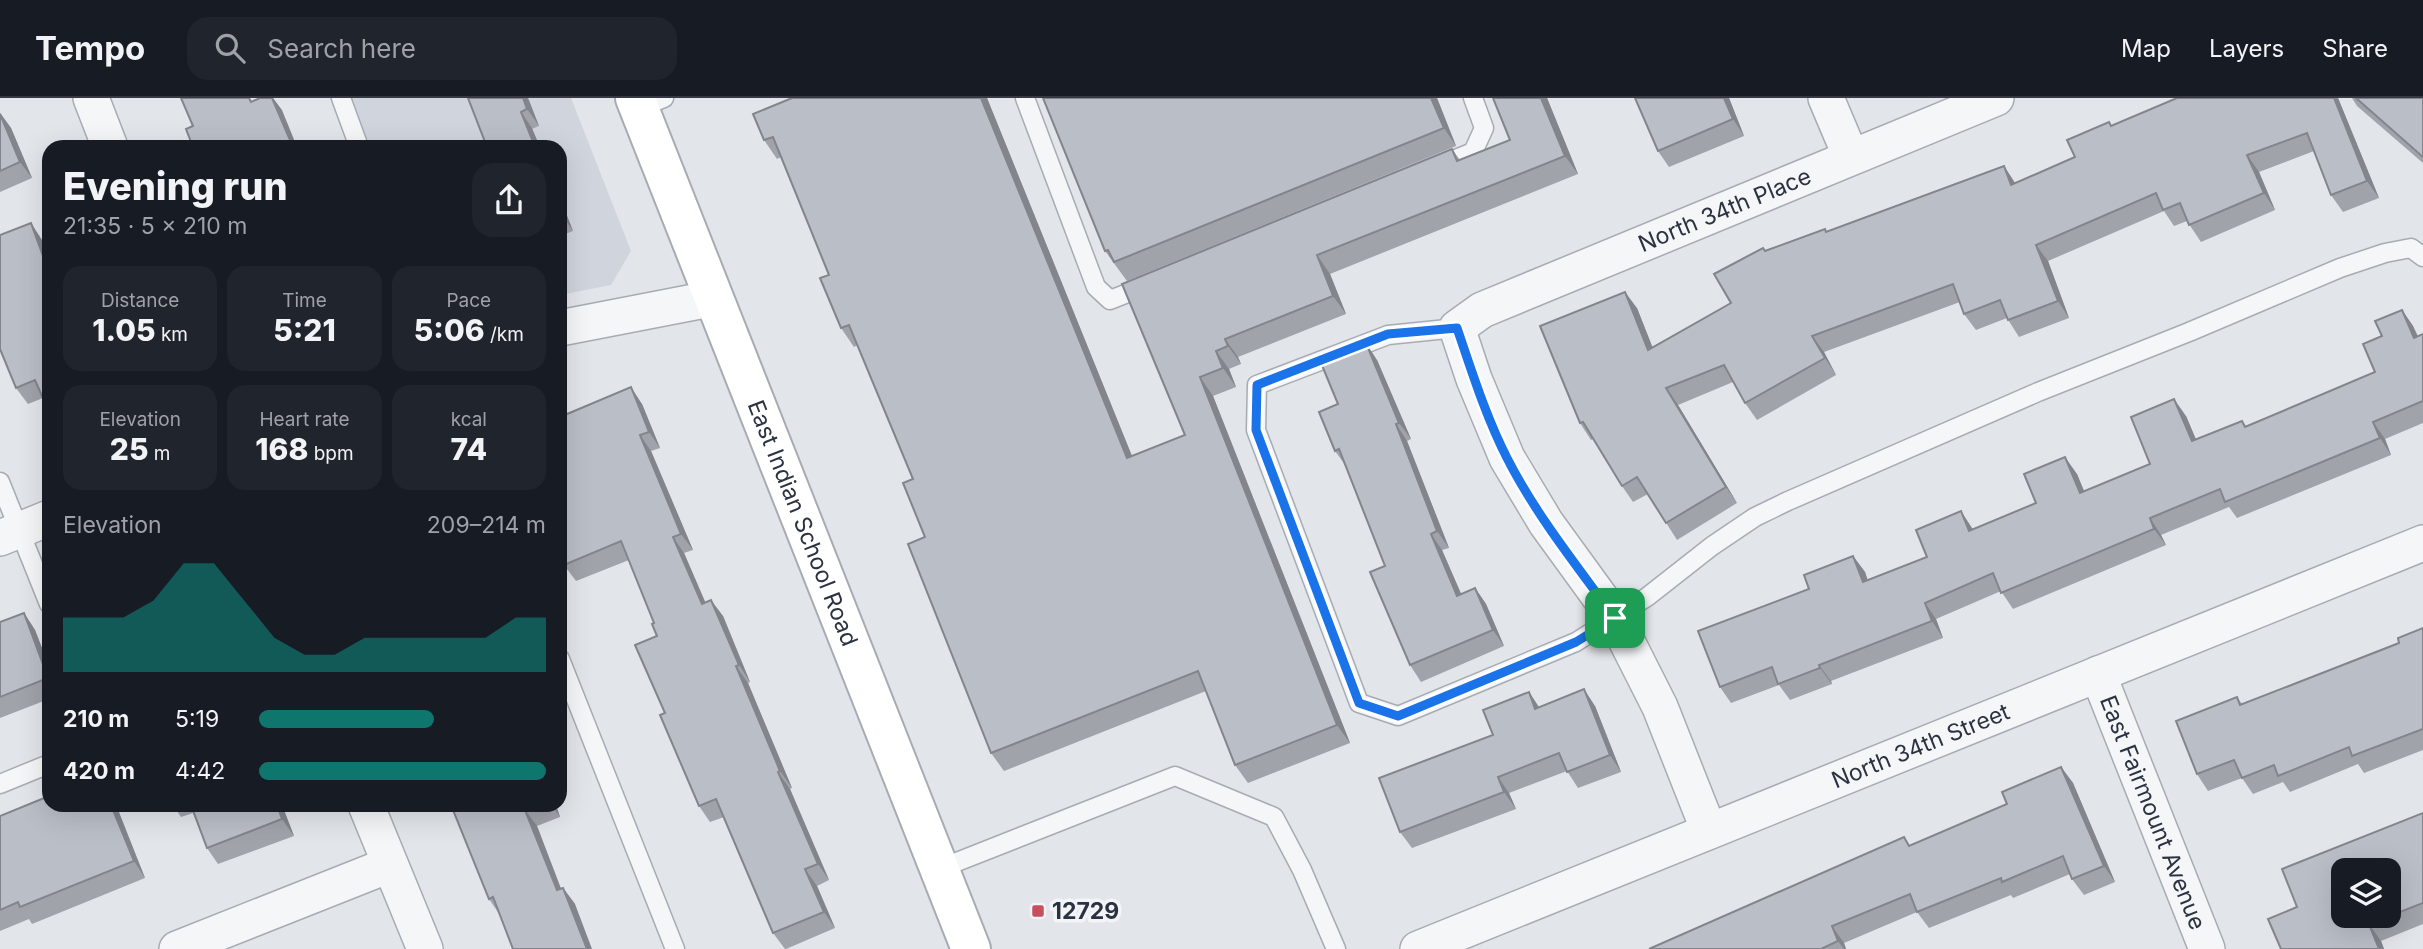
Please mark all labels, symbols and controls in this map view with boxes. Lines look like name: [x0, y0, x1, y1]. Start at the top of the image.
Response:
search box: [187, 17, 677, 80]
text: Tempo: [35, 28, 145, 68]
icon: search: [211, 29, 249, 67]
text: Search here: [267, 33, 416, 64]
text: Map: [2121, 34, 2171, 63]
text: Layers: [2209, 34, 2284, 63]
text: Share: [2322, 34, 2388, 63]
street label: North 34th Place: [1634, 162, 1815, 258]
text: Evening run: [63, 163, 288, 209]
button: share: [472, 163, 546, 237]
text: 21:35 · 5 × 210 m: [63, 212, 247, 240]
text: Distance: [101, 289, 179, 312]
text: Time: [282, 289, 327, 312]
text: Pace: [446, 289, 491, 312]
text: 1.05: [92, 312, 156, 348]
text: 5:21: [273, 312, 336, 348]
text: 5:06: [414, 312, 485, 348]
text: km: [156, 323, 188, 346]
text: /km: [485, 323, 524, 346]
street label: East Indian School Road: [742, 396, 864, 650]
text: Elevation: [99, 408, 181, 431]
text: Heart rate: [259, 408, 349, 431]
text: kcal: [451, 408, 487, 431]
text: 25: [110, 431, 149, 467]
text: 168: [255, 431, 308, 467]
text: 74: [451, 431, 487, 467]
text: m: [149, 442, 171, 465]
text: bpm: [308, 442, 354, 465]
text: Elevation: [63, 511, 162, 539]
text: 209–214 m: [427, 511, 546, 539]
pin: [1585, 588, 1645, 648]
icon: arrive: [1596, 599, 1634, 637]
street label: East Fairmount Avenue: [2094, 691, 2212, 934]
street label: North 34th Street: [1827, 697, 2014, 794]
text: 210 m: [63, 705, 129, 733]
text: 5:19: [175, 705, 219, 733]
text: 420 m: [63, 757, 135, 785]
text: 4:42: [175, 757, 225, 785]
map controls: [2331, 858, 2401, 928]
button: layers: [2331, 858, 2401, 928]
place label: 12729: [1052, 897, 1119, 925]
marker: 12729: [1030, 903, 1046, 919]

